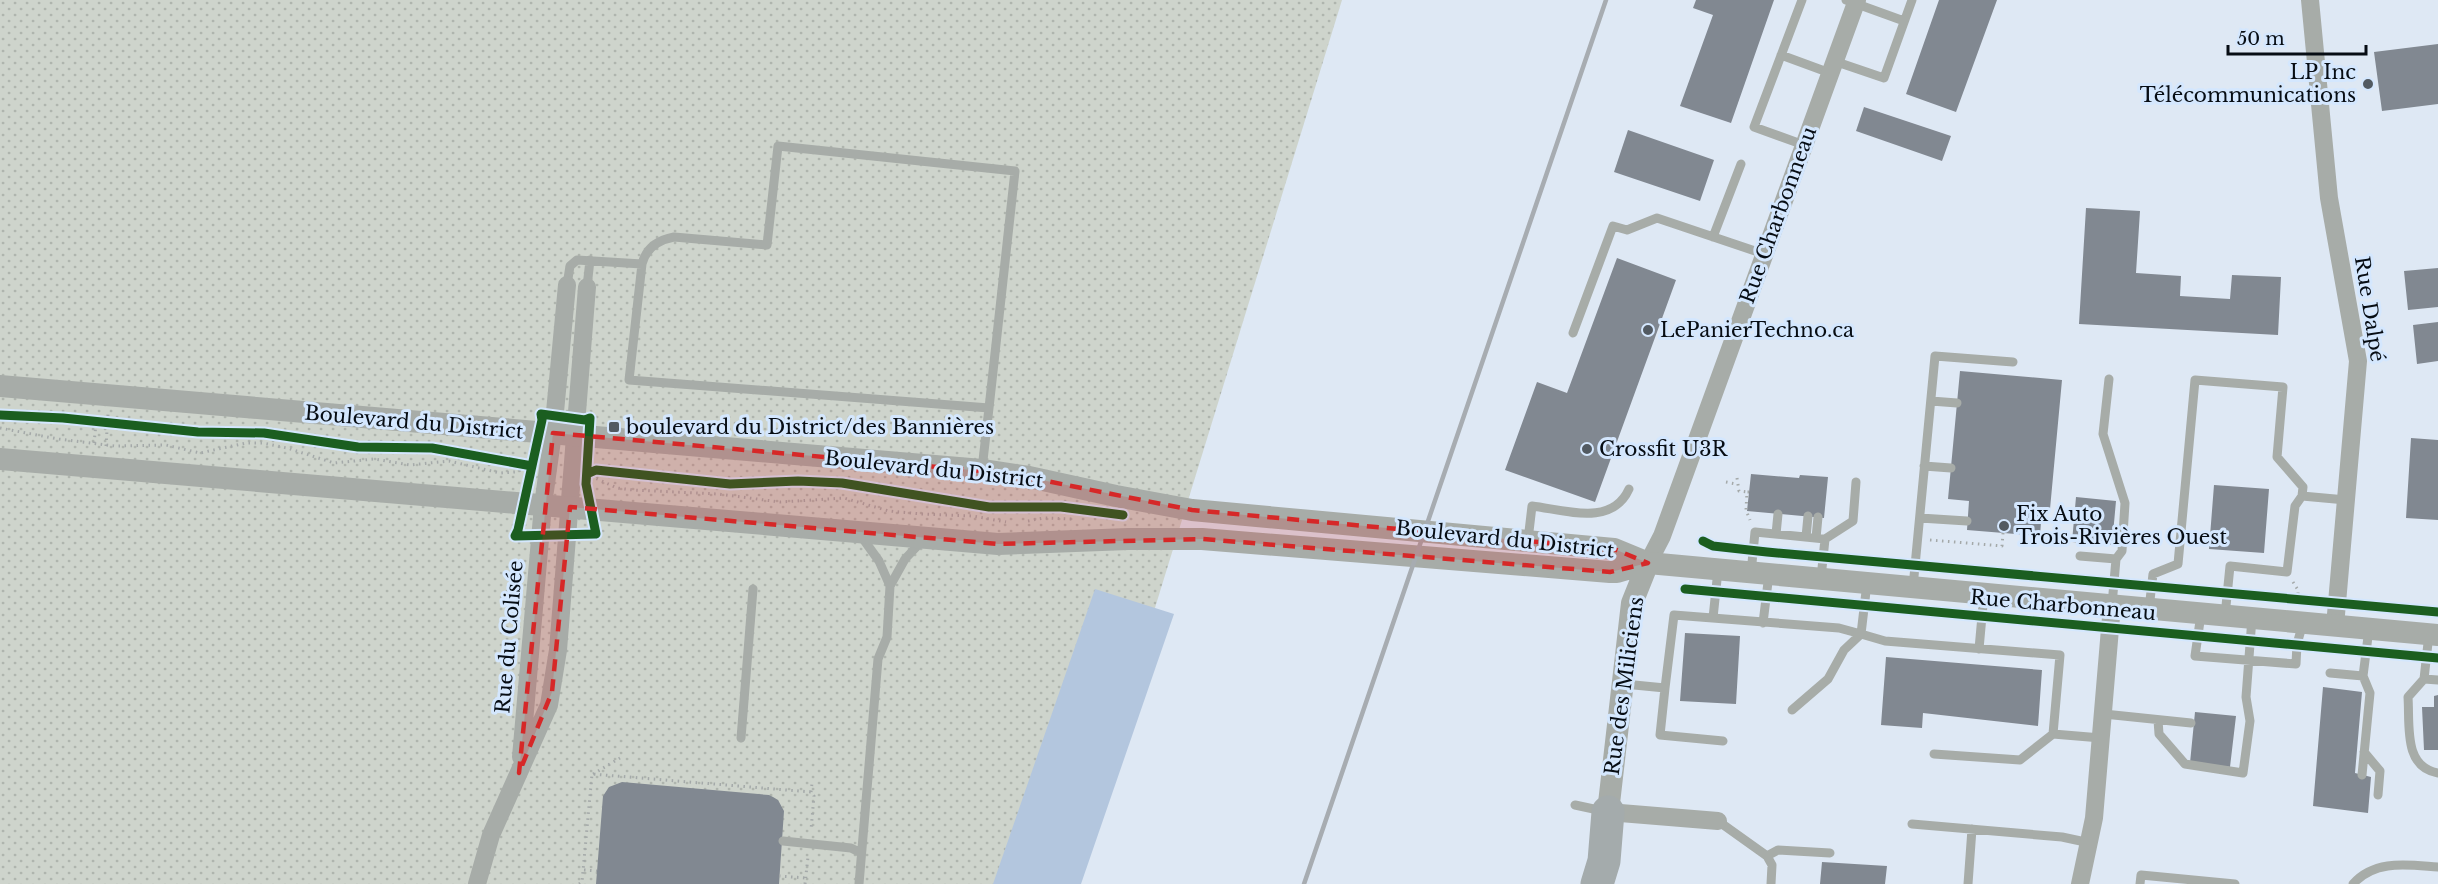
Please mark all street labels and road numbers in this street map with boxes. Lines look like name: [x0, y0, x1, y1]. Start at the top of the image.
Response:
street label: Rue Charbonneau: [1735, 123, 1821, 307]
street label: Rue Dalpé: [2350, 255, 2390, 363]
street label: Boulevard du District: [304, 400, 525, 444]
street label: Boulevard du District: [824, 446, 1045, 492]
street label: Boulevard du District: [1395, 516, 1616, 562]
street label: Rue du Colisée: [490, 560, 528, 714]
street label: Rue Charbonneau: [1969, 585, 2157, 625]
street label: Rue des Miliciens: [1600, 595, 1648, 777]

